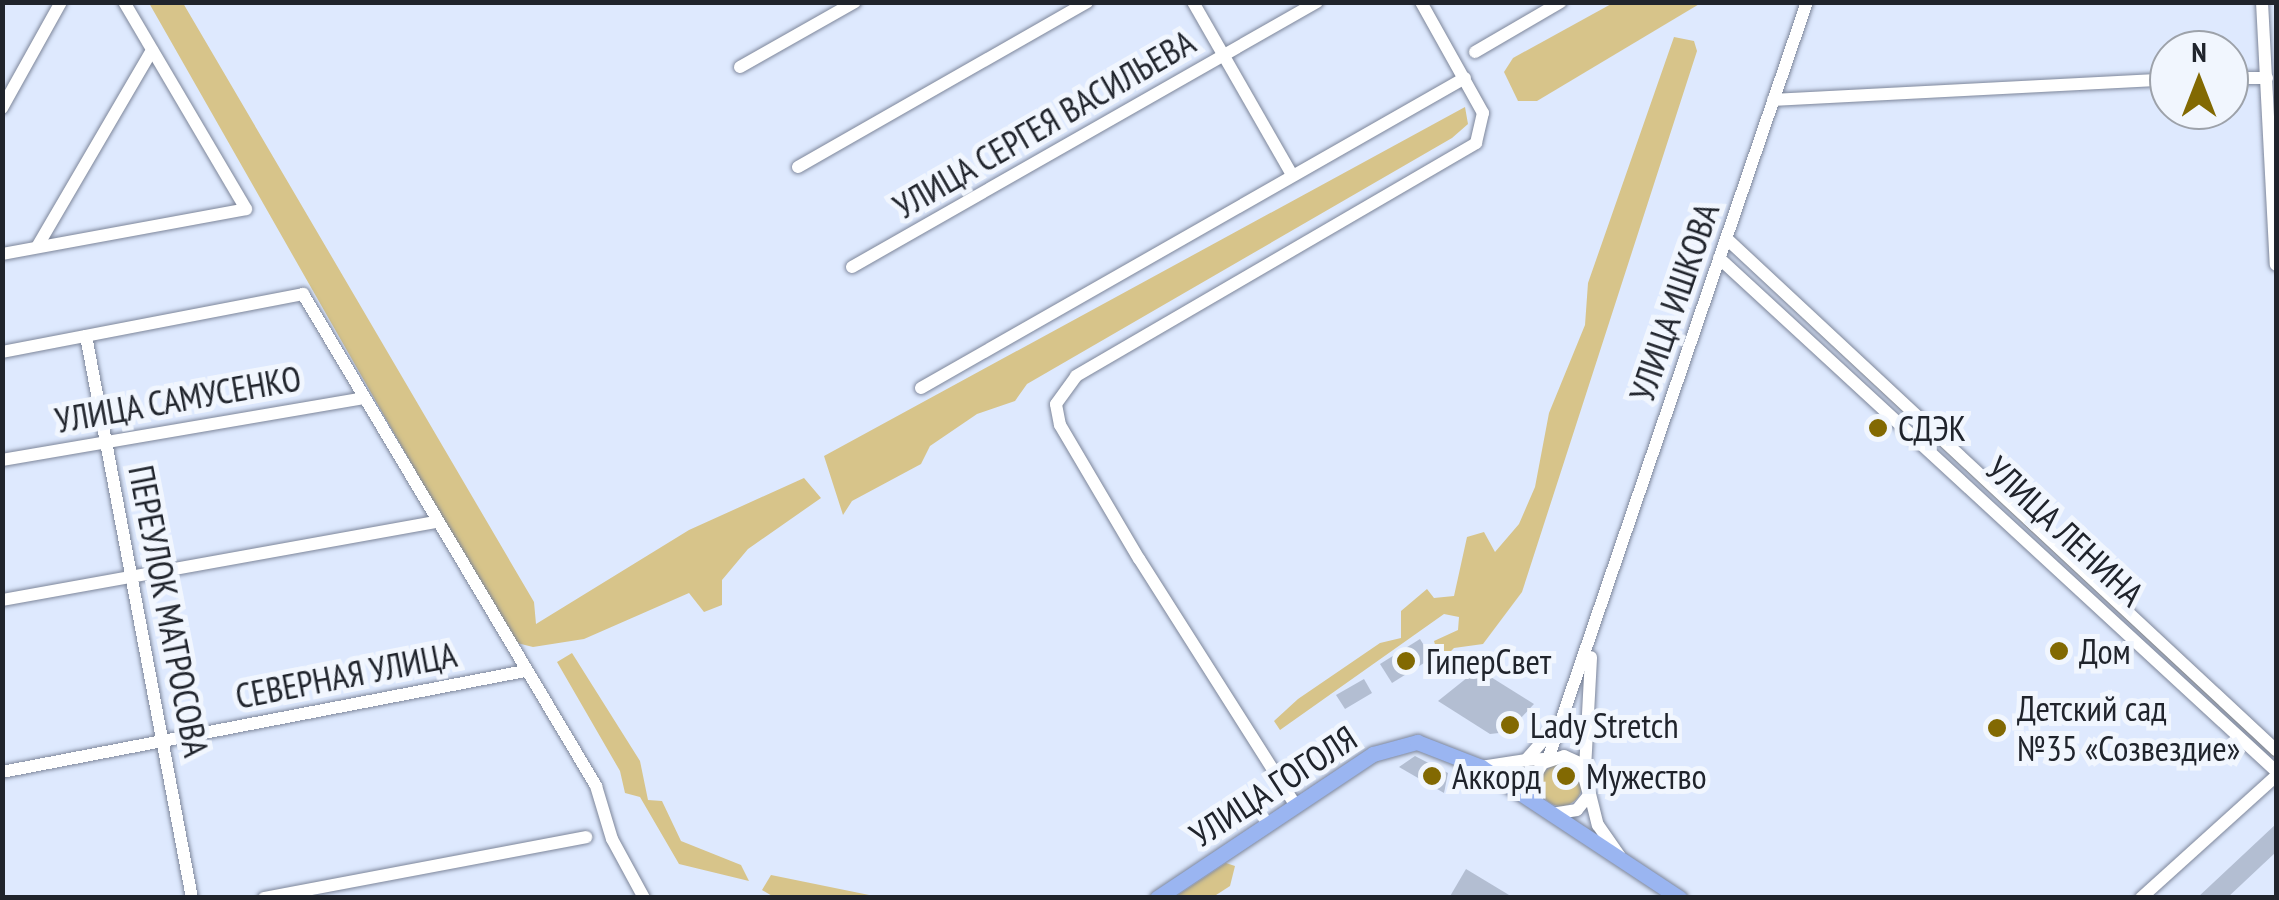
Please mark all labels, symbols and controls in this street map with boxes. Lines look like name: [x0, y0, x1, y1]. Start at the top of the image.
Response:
street label: УЛИЦА СЕРГЕЯ ВАСИЛЬЕВА: [885, 20, 1203, 228]
north arrow: [2149, 30, 2249, 130]
text: N: [2191, 33, 2207, 70]
street label: УЛИЦА ИШКОВА: [1620, 197, 1728, 407]
street label: УЛИЦА САМУСЕНКО: [51, 357, 305, 441]
place label: СДЭК: [1898, 407, 1966, 449]
marker: СДЭК: [1867, 417, 1889, 439]
street label: УЛИЦА ЛЕНИНА: [1977, 447, 2153, 615]
street label: ПЕРЕУЛОК МАТРОСОВА: [120, 462, 218, 760]
place label: Дом: [2079, 630, 2131, 672]
street label: СЕВЕРНАЯ УЛИЦА: [232, 633, 460, 717]
place label: ГиперСвет: [1426, 640, 1551, 682]
marker: Дом: [2048, 640, 2070, 662]
marker: ГиперСвет: [1395, 650, 1417, 672]
place label: Детский сад №35 «Созвездие»: [2017, 687, 2240, 769]
place label: Lady Stretch: [1530, 704, 1680, 746]
marker: Lady Stretch: [1499, 714, 1521, 736]
street label: УЛИЦА ГОГОЛЯ: [1181, 716, 1365, 856]
marker: Детский сад №35 «Созвездие»: [1986, 717, 2008, 739]
place label: Аккорд: [1452, 755, 1541, 797]
place label: Мужество: [1586, 755, 1707, 797]
marker: Аккорд: [1421, 765, 1443, 787]
marker: Мужество: [1555, 765, 1577, 787]

